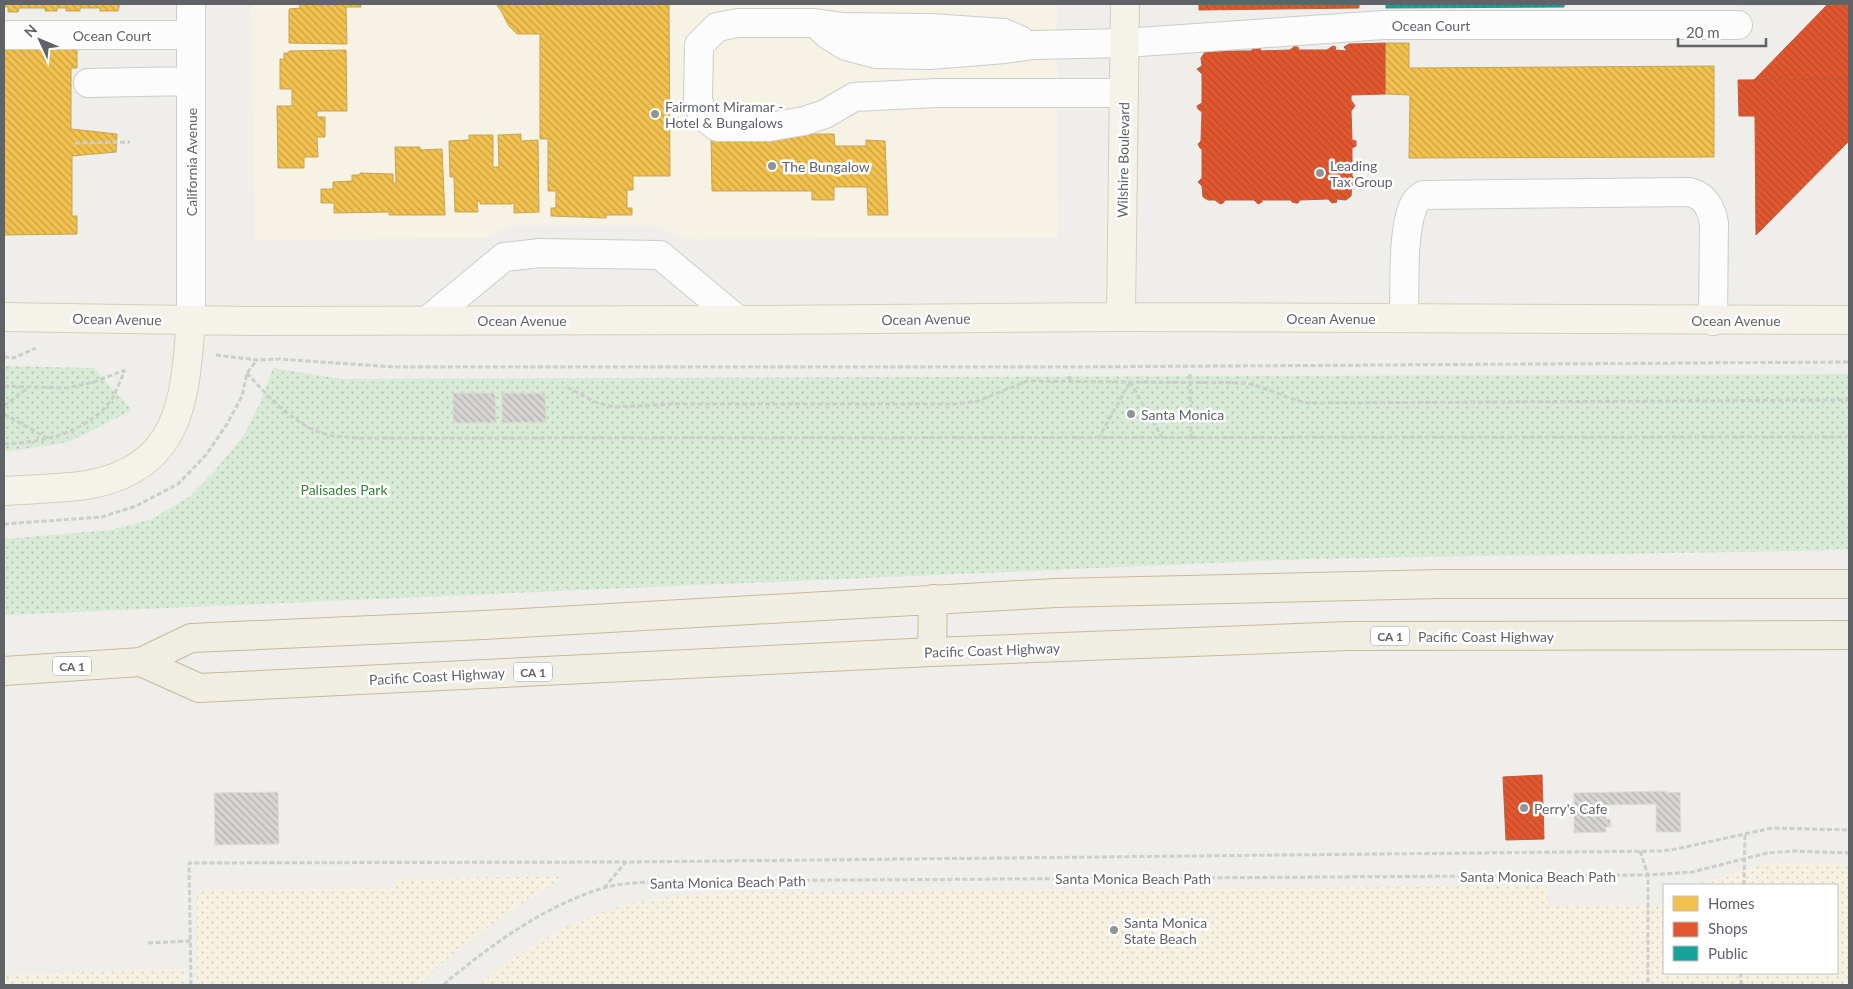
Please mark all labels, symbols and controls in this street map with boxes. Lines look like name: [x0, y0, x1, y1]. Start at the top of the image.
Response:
north arrow: [15, 15, 65, 65]
scale bar: [1678, 15, 1766, 47]
street label: Ocean Court: [1392, 17, 1470, 34]
text: N: [20, 21, 40, 40]
text: 20 m: [1686, 23, 1720, 41]
street label: Ocean Court: [73, 27, 151, 44]
place label: Fairmont Miramar - Hotel & Bungalows: [665, 98, 783, 131]
street label: Wilshire Boulevard: [1113, 102, 1133, 218]
street label: California Avenue: [183, 108, 200, 216]
marker: Fairmont Miramar - Hotel & Bungalows: [649, 108, 661, 120]
place label: Leading Tax Group: [1330, 157, 1393, 190]
place label: The Bungalow: [782, 158, 870, 175]
marker: The Bungalow: [766, 160, 778, 172]
marker: Leading Tax Group: [1314, 167, 1326, 179]
street label: Ocean Avenue: [72, 310, 162, 328]
street label: Ocean Avenue: [881, 310, 971, 328]
street label: Ocean Avenue: [1286, 310, 1376, 327]
street label: Ocean Avenue: [477, 312, 567, 329]
street label: Ocean Avenue: [1691, 312, 1781, 329]
place label: Santa Monica: [1141, 406, 1224, 423]
marker: Santa Monica: [1125, 408, 1137, 420]
park label: Palisades Park: [300, 481, 388, 498]
road number: CA 1: [1371, 626, 1409, 646]
street label: Pacific Coast Highway: [1418, 628, 1555, 645]
street label: Pacific Coast Highway: [924, 639, 1061, 661]
road number: CA 1: [53, 656, 91, 676]
road number: CA 1: [514, 662, 552, 682]
street label: Pacific Coast Highway: [369, 664, 506, 688]
place label: Perry's Cafe: [1534, 800, 1608, 817]
marker: Perry's Cafe: [1518, 802, 1530, 814]
street label: Santa Monica Beach Path: [1460, 868, 1616, 885]
street label: Santa Monica Beach Path: [1055, 870, 1211, 887]
street label: Santa Monica Beach Path: [650, 872, 806, 892]
legend: [1663, 884, 1838, 974]
text: Homes: [1708, 894, 1754, 912]
place label: Santa Monica State Beach: [1124, 914, 1207, 947]
text: Shops: [1708, 919, 1748, 937]
marker: Santa Monica State Beach: [1108, 924, 1120, 936]
text: Public: [1708, 944, 1748, 962]

